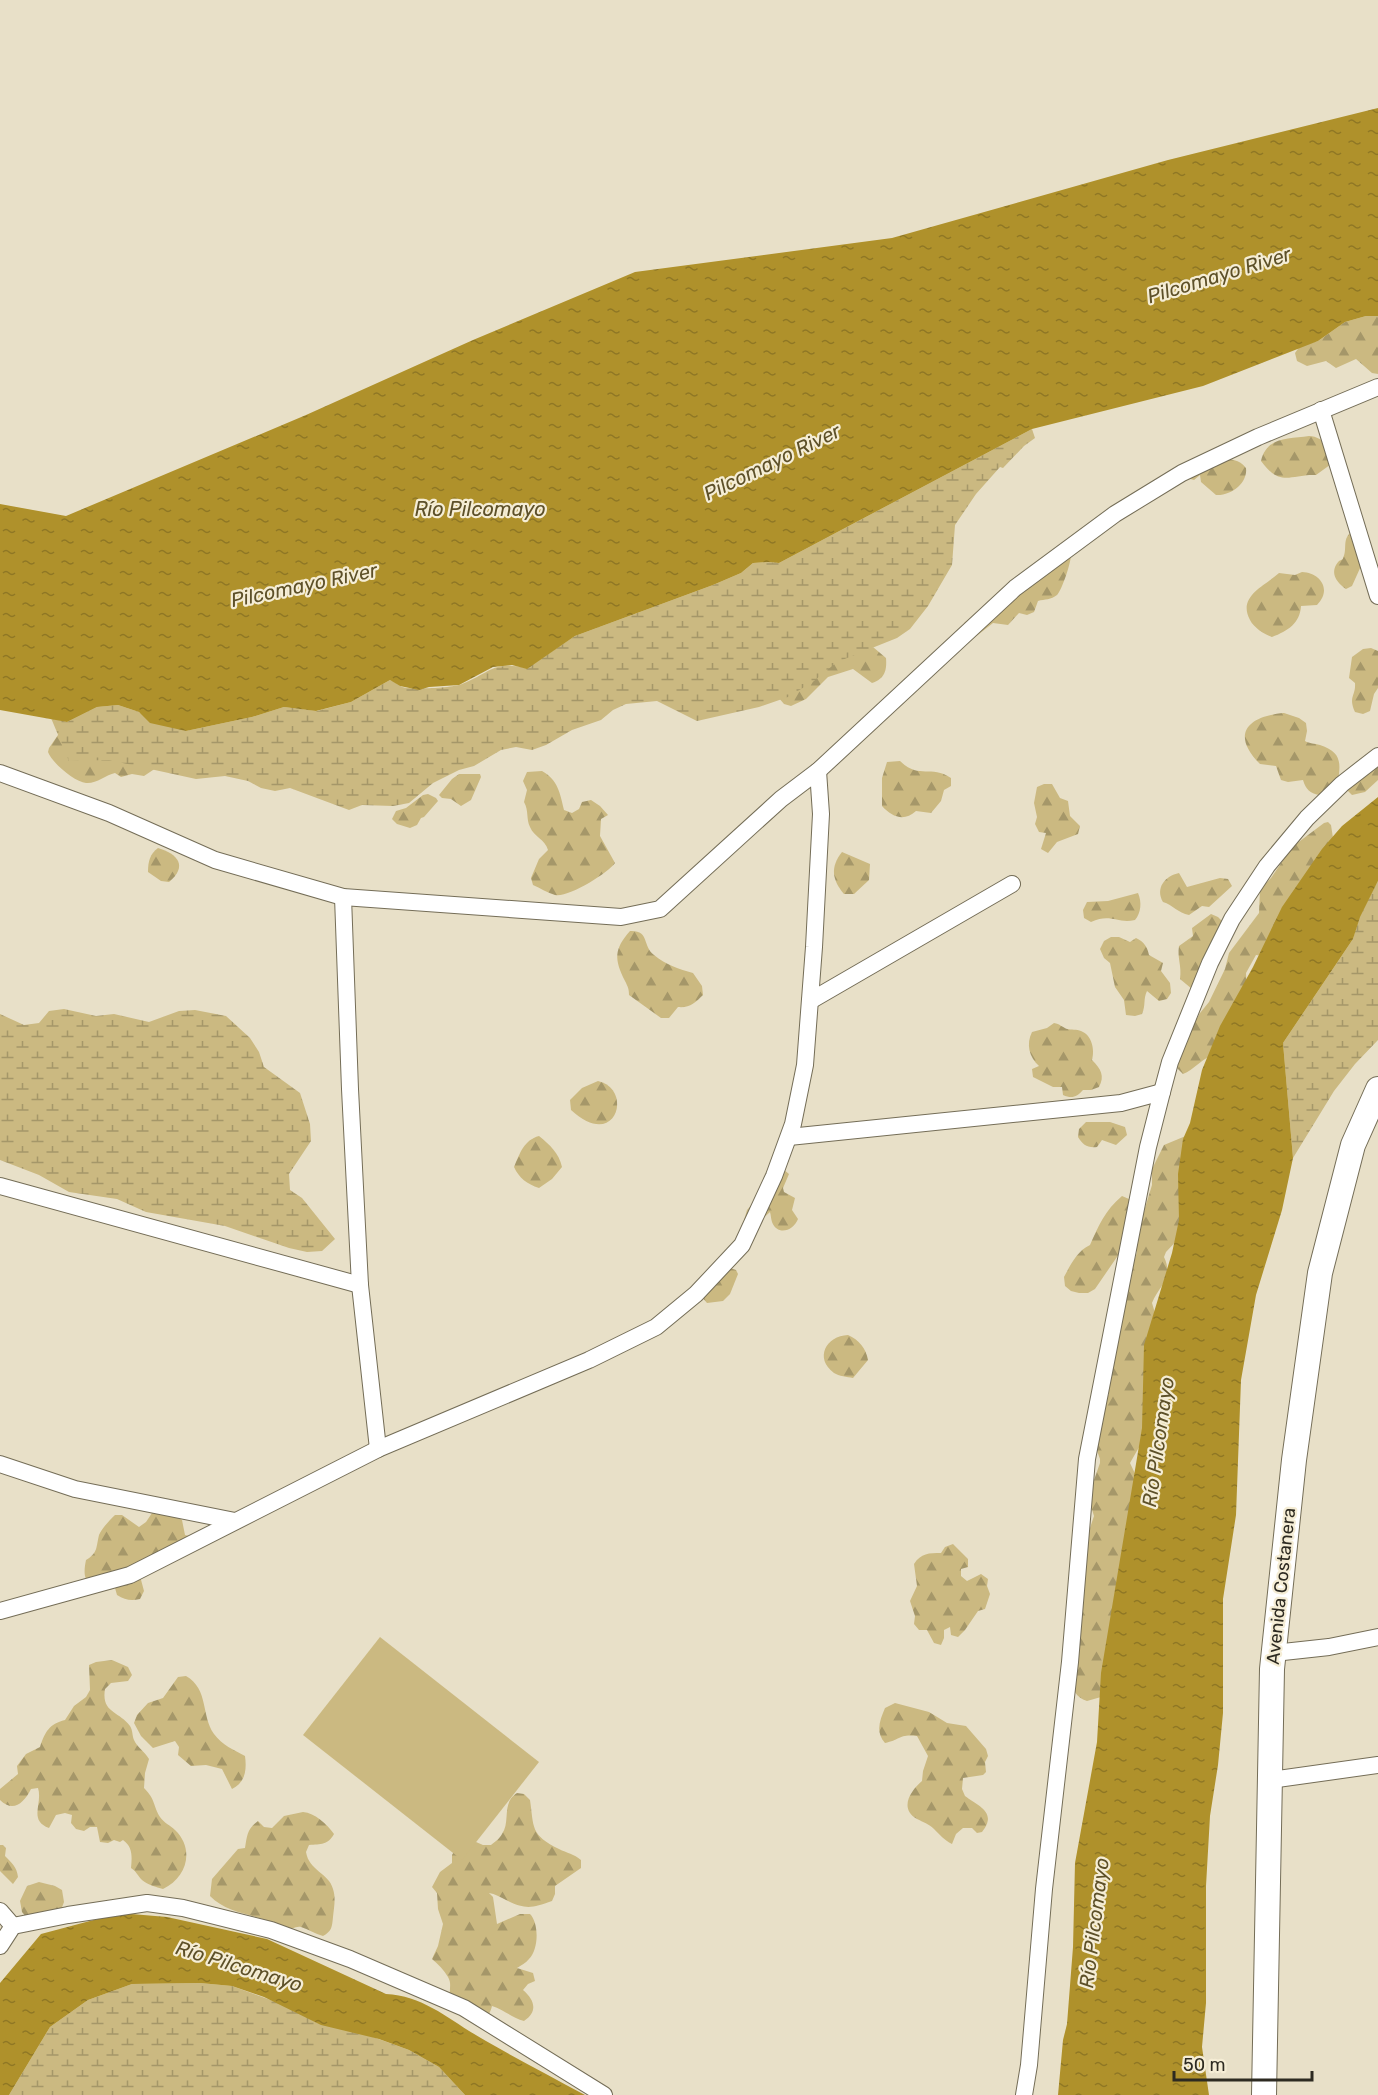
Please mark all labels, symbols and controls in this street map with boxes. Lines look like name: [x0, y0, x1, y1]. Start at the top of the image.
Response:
water label: Pilcomayo River: [1144, 241, 1295, 308]
water label: Pilcomayo River: [700, 418, 846, 505]
water label: Río Pilcomayo: [414, 497, 546, 521]
water label: Pilcomayo River: [229, 557, 381, 612]
water label: Río Pilcomayo: [1137, 1375, 1179, 1509]
street label: Avenida Costanera: [1262, 1506, 1300, 1666]
water label: Río Pilcomayo: [1074, 1856, 1114, 1990]
water label: Río Pilcomayo: [173, 1935, 305, 1997]
scale bar: [1174, 2044, 1312, 2082]
text: 50 m: [1183, 2054, 1226, 2076]

